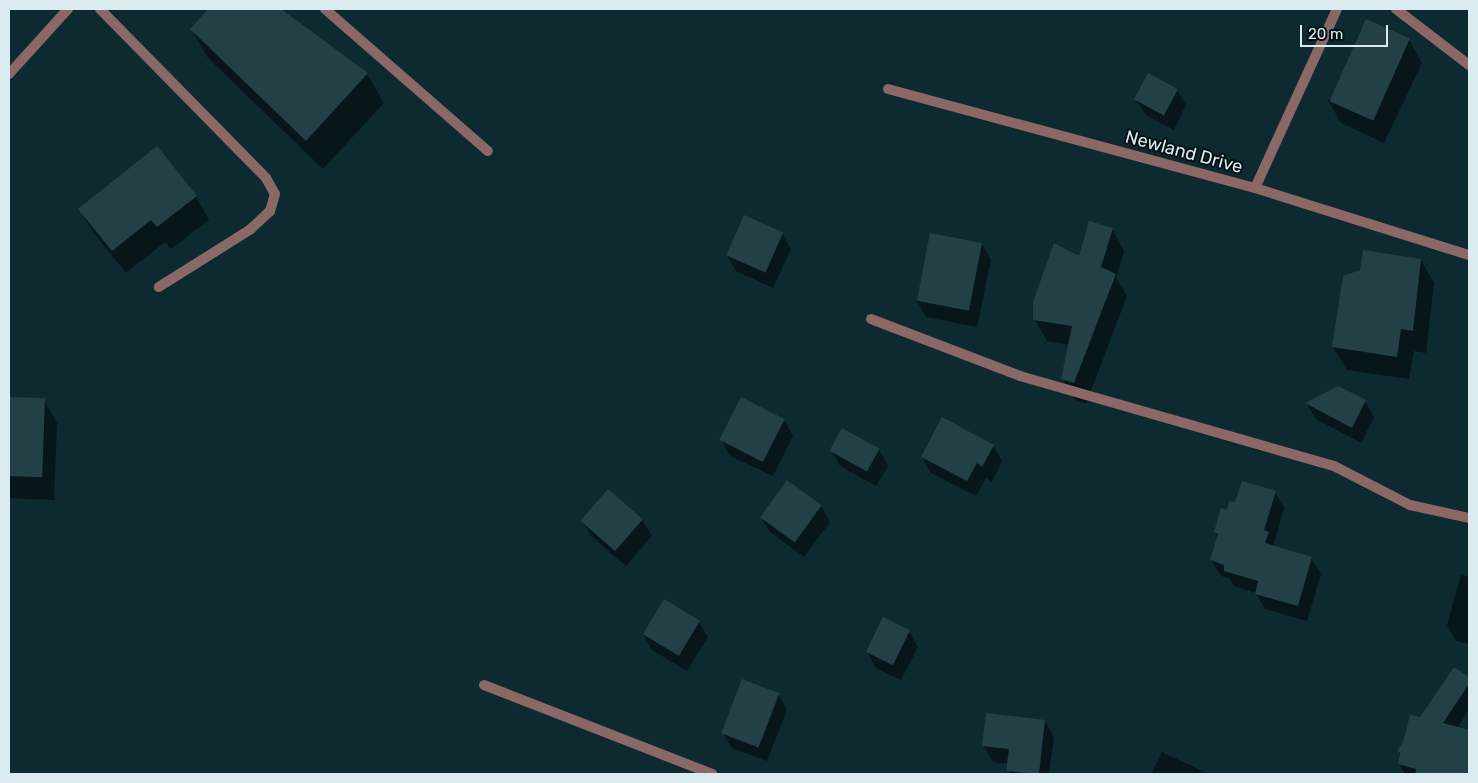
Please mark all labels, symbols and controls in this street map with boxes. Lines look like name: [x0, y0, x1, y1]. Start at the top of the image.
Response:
scale bar: [1303, 15, 1390, 47]
text: 20 m: [1308, 25, 1343, 43]
street label: Newland Drive: [1123, 126, 1245, 178]

